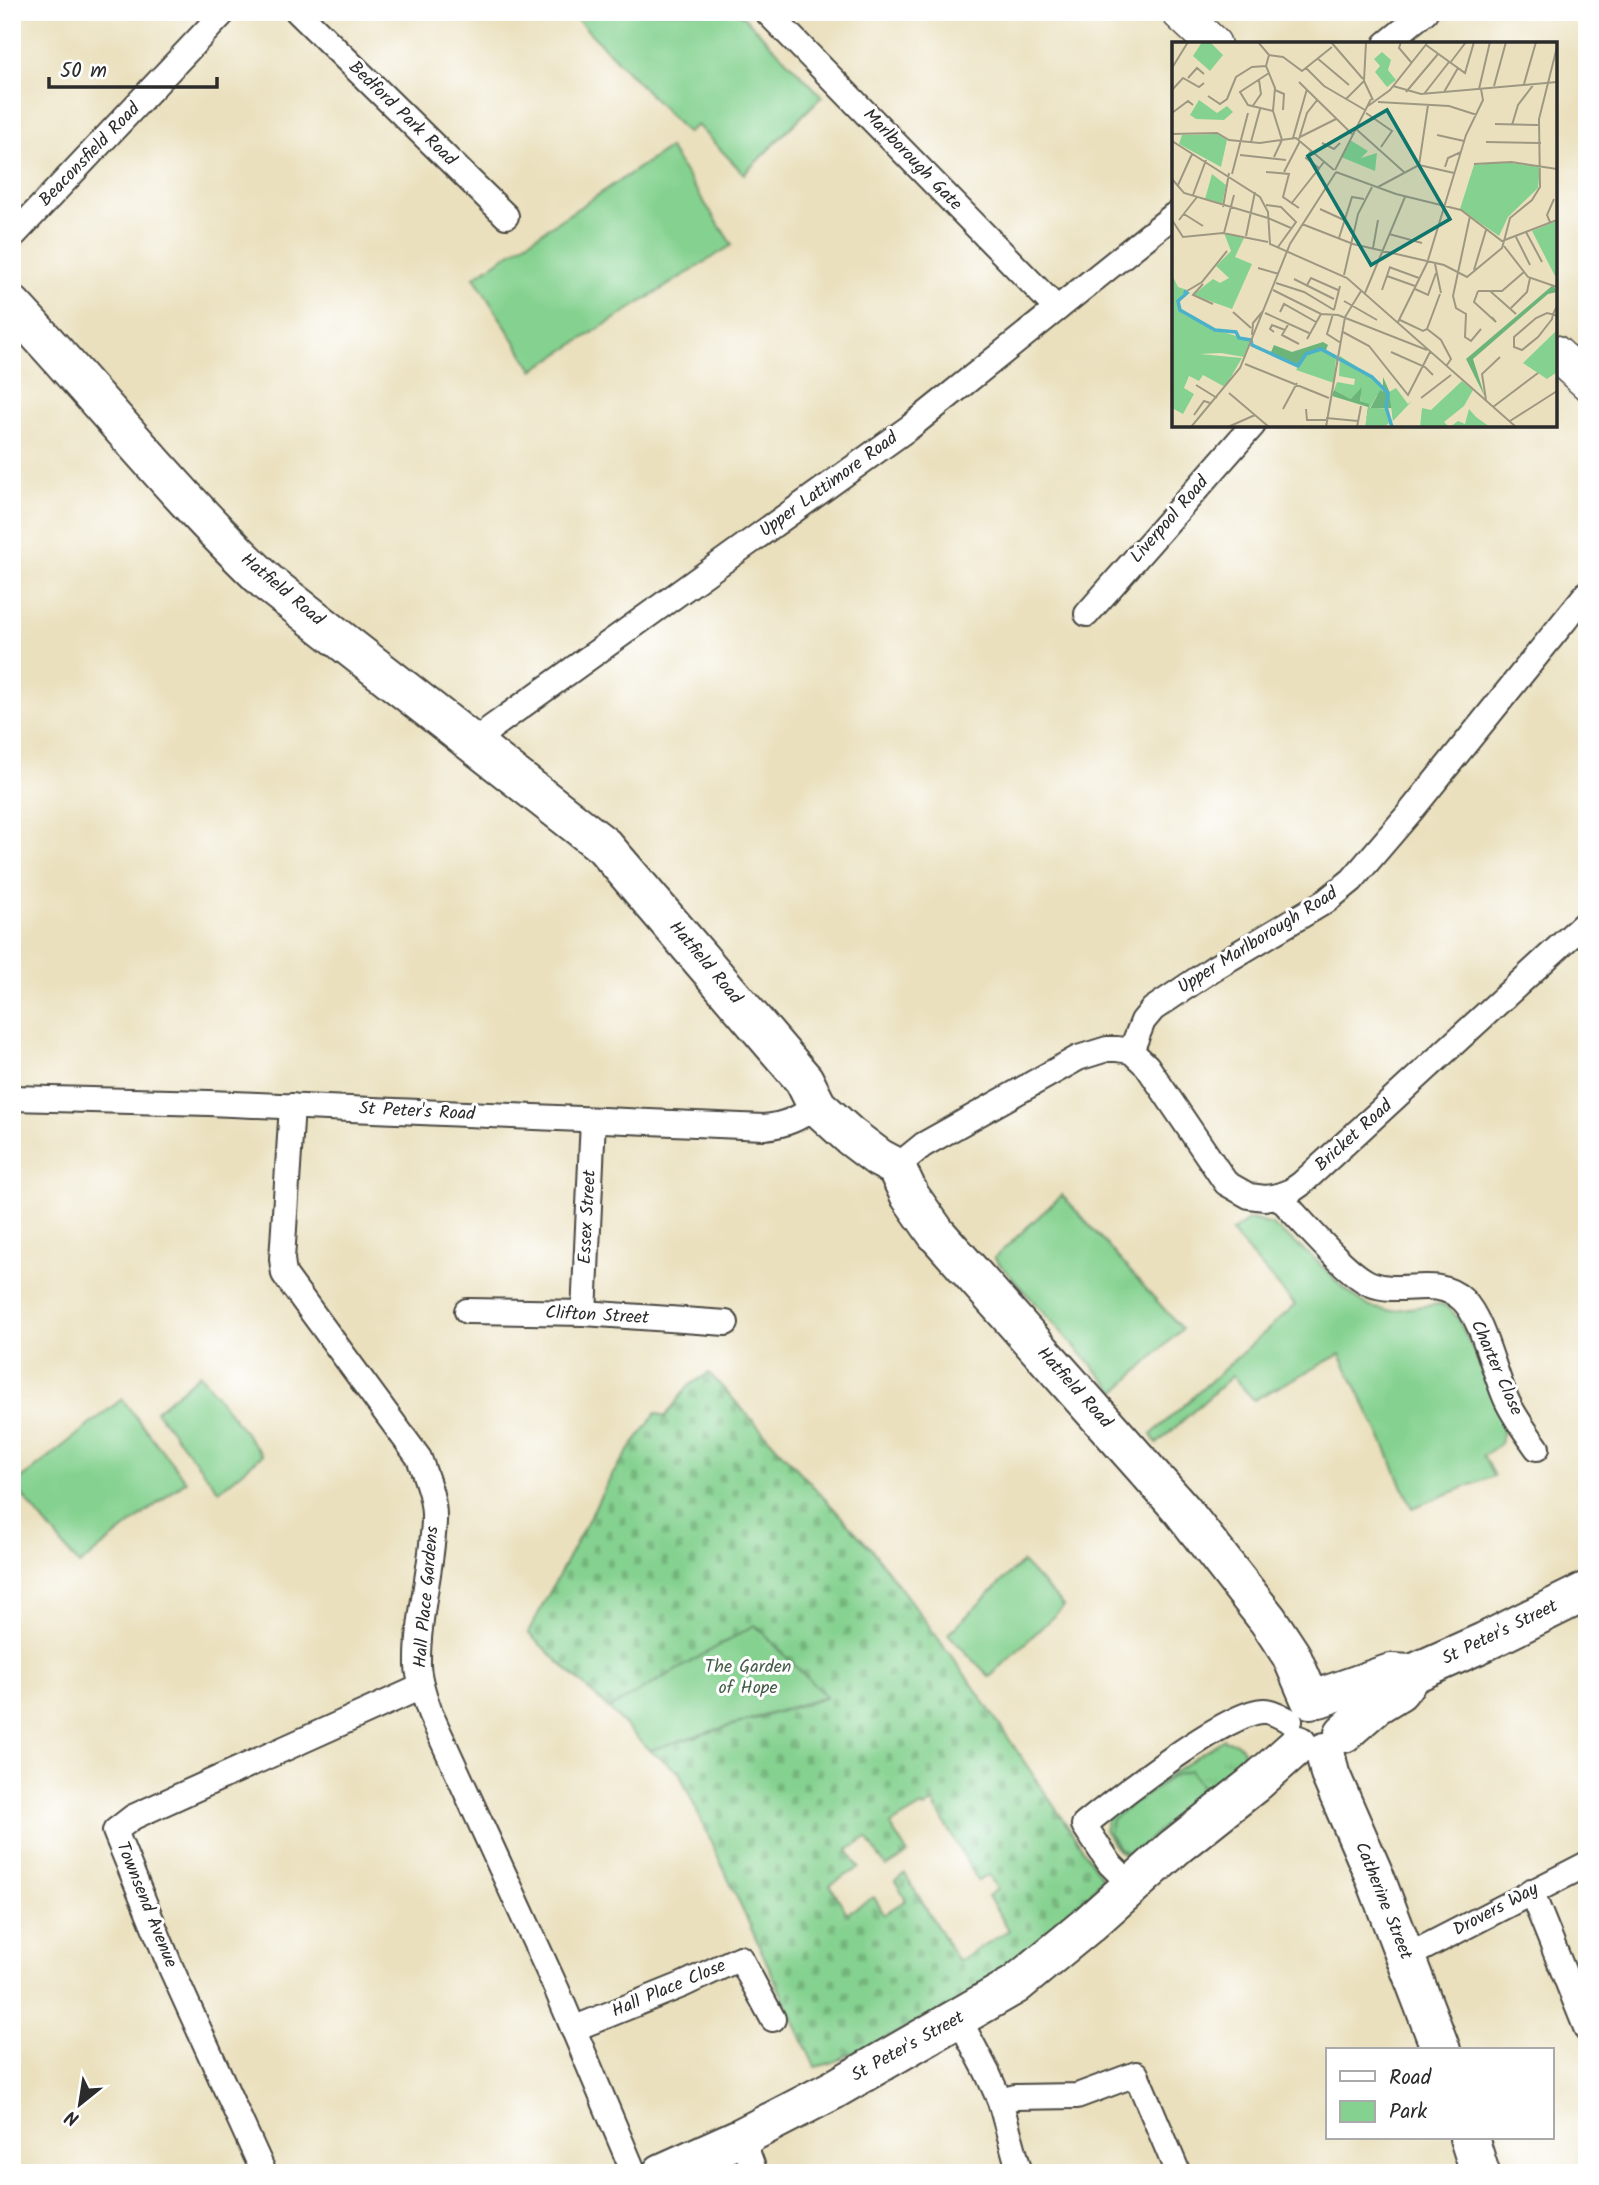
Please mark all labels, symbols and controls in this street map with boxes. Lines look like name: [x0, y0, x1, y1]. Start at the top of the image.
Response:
inset map: [1172, 42, 1557, 427]
scale bar: [49, 46, 217, 90]
street label: Bedford Park Road: [341, 54, 464, 174]
text: 50 m: [60, 55, 107, 88]
street label: Beaconsfield Road: [32, 95, 148, 214]
street label: Marlborough Gate: [855, 102, 969, 218]
street label: Upper Lattimore Road: [753, 424, 905, 545]
street label: Liverpool Road: [1123, 469, 1217, 570]
street label: Hatfield Road: [234, 546, 331, 634]
street label: Upper Marlborough Road: [1172, 879, 1345, 1002]
street label: Hatfield Road: [661, 915, 749, 1012]
street label: Bricket Road: [1308, 1092, 1400, 1179]
street label: St Peter's Road: [358, 1094, 477, 1130]
street label: Essex Street: [571, 1168, 605, 1265]
street label: Clifton Street: [544, 1299, 651, 1333]
street label: Charter Close: [1462, 1315, 1530, 1421]
street label: Hatfield Road: [1029, 1340, 1120, 1436]
street label: Hall Place Gardens: [406, 1525, 448, 1669]
street label: St Peter's Street: [1437, 1592, 1564, 1674]
park label: The Garden of Hope: [705, 1653, 791, 1703]
street label: Townsend Avenue: [107, 1837, 185, 1973]
street label: Catherine Street: [1346, 1838, 1420, 1965]
street label: Drovers Way: [1448, 1875, 1544, 1945]
street label: Hall Place Close: [607, 1952, 731, 2026]
street label: St Peter's Street: [846, 2003, 971, 2090]
legend: [1326, 2048, 1554, 2140]
text: Road: [1389, 2062, 1432, 2095]
north arrow: [46, 2070, 116, 2140]
text: Park: [1389, 2096, 1427, 2129]
text: N: [60, 2101, 85, 2133]

